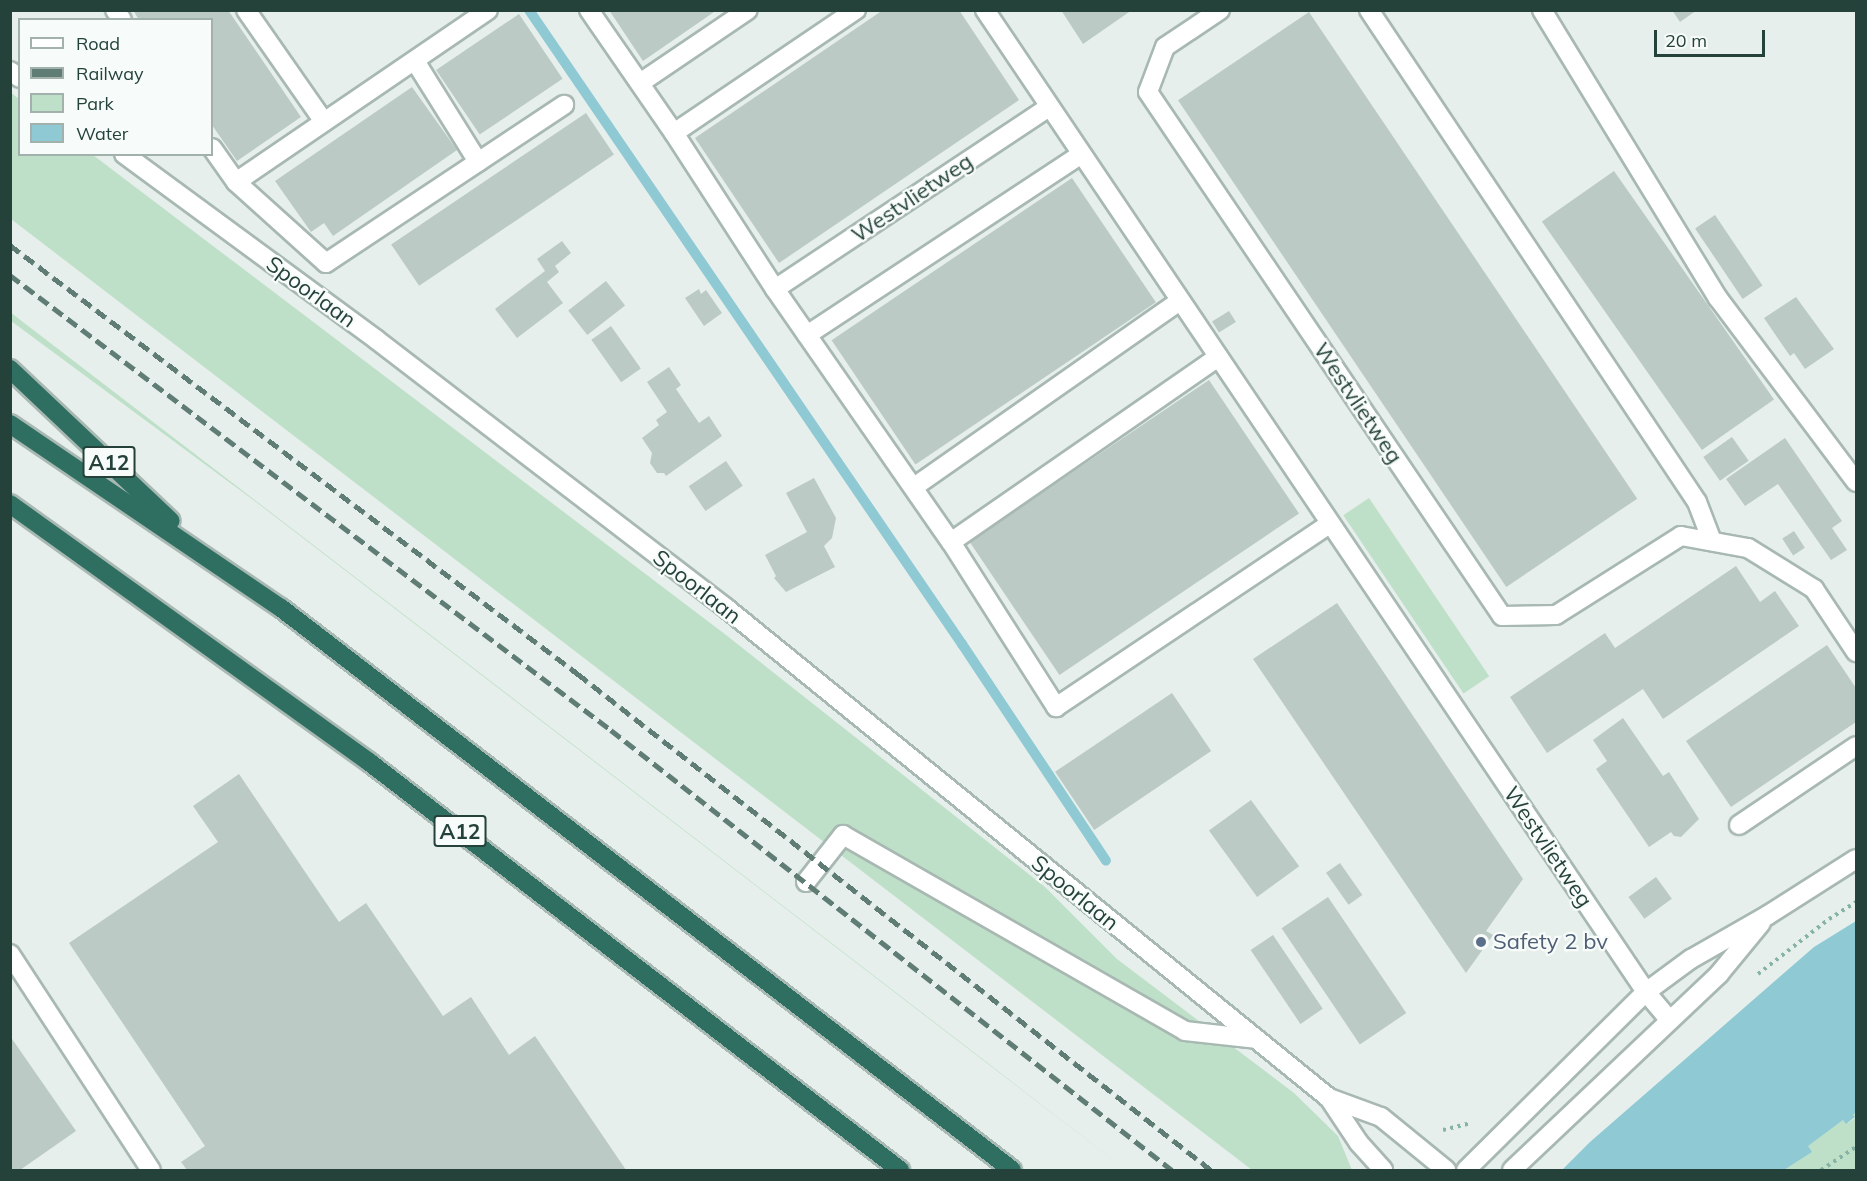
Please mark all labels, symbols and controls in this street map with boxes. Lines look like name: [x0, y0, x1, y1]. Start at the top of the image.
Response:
legend: [18, 18, 213, 156]
scale bar: [1657, 18, 1768, 56]
text: 20 m: [1665, 29, 1707, 52]
text: Road: [76, 32, 120, 55]
text: Railway: [76, 62, 144, 85]
text: Park: [76, 92, 114, 115]
text: Water: [76, 122, 128, 145]
street label: Westvlietweg: [847, 148, 977, 248]
street label: Spoorlaan: [261, 251, 361, 333]
street label: Westvlietweg: [1308, 338, 1408, 468]
road number: A12: [82, 444, 136, 480]
street label: Spoorlaan: [648, 544, 746, 630]
street label: Westvlietweg: [1498, 782, 1598, 912]
road number: A12: [433, 813, 487, 849]
street label: Spoorlaan: [1026, 850, 1124, 936]
place label: Safety 2 bv: [1493, 929, 1608, 955]
marker: Safety 2 bv: [1474, 935, 1488, 949]

